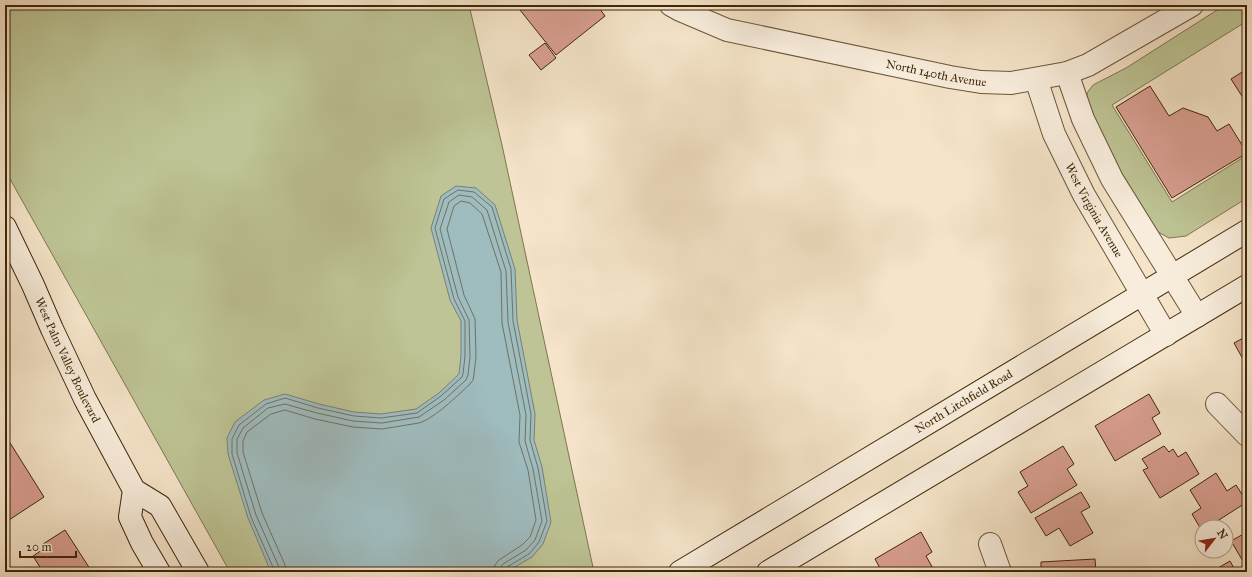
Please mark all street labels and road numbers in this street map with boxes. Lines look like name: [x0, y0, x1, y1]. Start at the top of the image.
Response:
street label: North 140th Avenue: [885, 57, 987, 89]
street label: West Virginia Avenue: [1062, 161, 1126, 260]
street label: West Palm Valley Boulevard: [32, 295, 103, 425]
street label: North Litchfield Road: [912, 367, 1015, 436]

